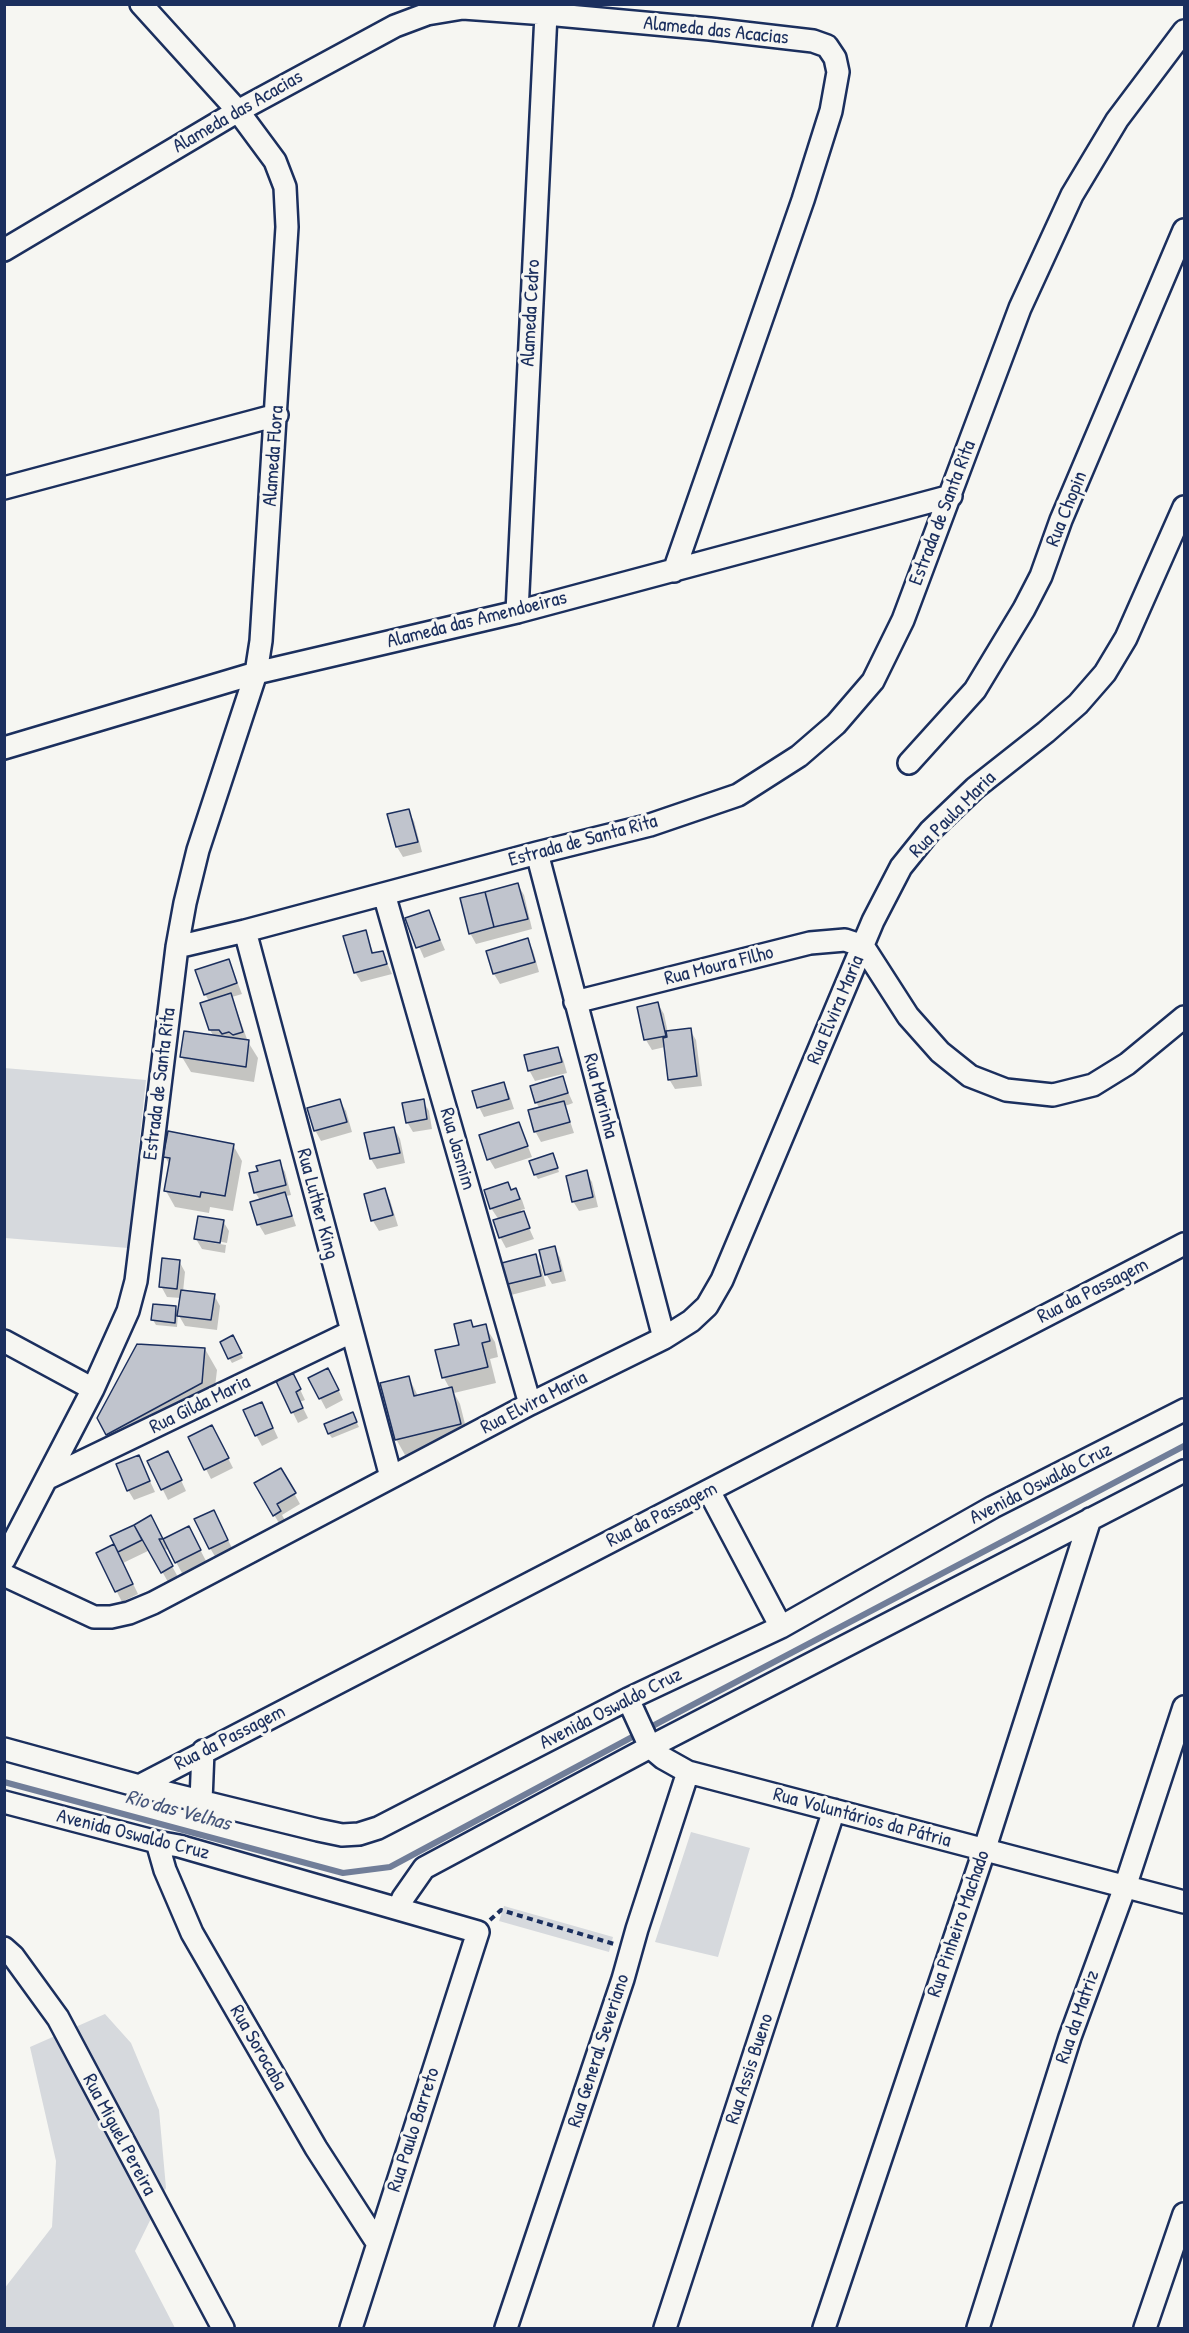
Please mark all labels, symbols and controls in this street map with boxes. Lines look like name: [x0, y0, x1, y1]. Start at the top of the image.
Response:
street label: Alameda das Acacias: [642, 11, 790, 51]
street label: Alameda das Acacias: [169, 65, 307, 159]
street label: Alameda Cedro: [516, 259, 546, 367]
street label: Alameda Flora: [259, 405, 289, 507]
street label: Estrada de Santa Rita: [904, 437, 982, 589]
street label: Rua Chopin: [1041, 468, 1093, 550]
street label: Alameda das Amendoeiras: [385, 586, 569, 654]
street label: Rua Paula Maria: [905, 767, 1001, 863]
street label: Estrada de Santa Rita: [506, 810, 660, 872]
street label: Rua Moura FIlho: [662, 941, 776, 991]
street label: Rua Elvira Maria: [802, 952, 870, 1068]
street label: Estrada de Santa Rita: [139, 1006, 181, 1162]
street label: Rua Marinha: [577, 1051, 623, 1141]
street label: Rua Jasmim: [434, 1105, 480, 1193]
street label: Rua Luther King: [291, 1146, 343, 1262]
street label: Rua da Passagem: [1034, 1253, 1152, 1329]
street label: Rua Elvira Maria: [477, 1366, 591, 1440]
street label: Rua Gilda Maria: [146, 1370, 254, 1440]
street label: Avenida Oswaldo Cruz: [966, 1438, 1116, 1530]
street label: Rua da Passagem: [603, 1477, 721, 1553]
street label: Avenida Oswaldo Cruz: [536, 1663, 686, 1755]
street label: Rua da Passagem: [171, 1700, 289, 1776]
street label: Rua Voluntários da Pátria: [770, 1783, 954, 1853]
water label: Rio das Velhas: [123, 1785, 233, 1837]
street label: Avenida Oswaldo Cruz: [54, 1804, 212, 1866]
street label: Rua Pinheiro Machado: [923, 1848, 995, 2000]
street label: Rua da Matriz: [1051, 1967, 1105, 2067]
street label: Rua General Severiano: [563, 1971, 635, 2131]
street label: Rua Sorocaba: [224, 2001, 292, 2095]
street label: Rua Assis Bueno: [721, 2011, 779, 2127]
street label: Rua Paulo Barreto: [383, 2065, 445, 2195]
street label: Rua Miguel Pereira: [77, 2070, 161, 2200]

